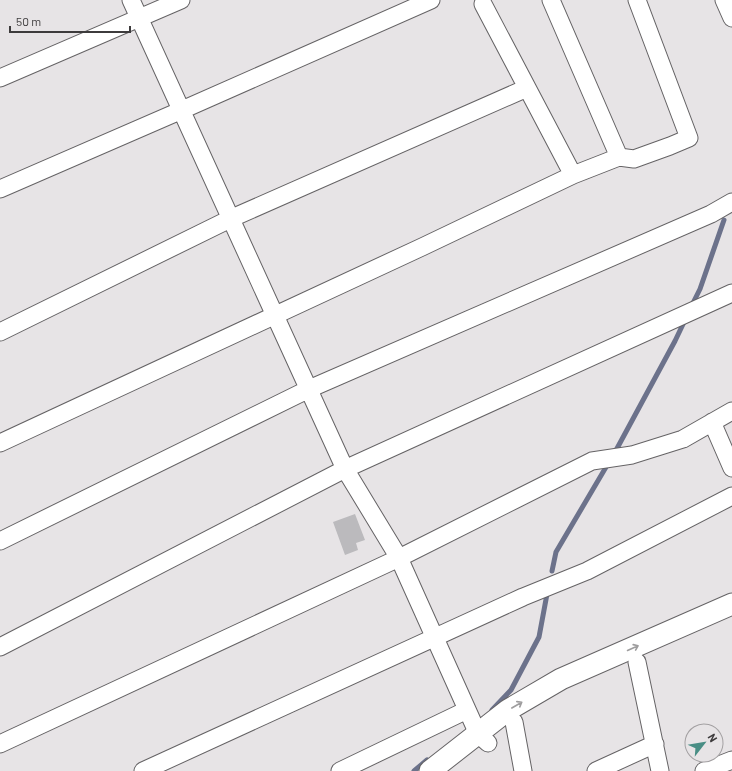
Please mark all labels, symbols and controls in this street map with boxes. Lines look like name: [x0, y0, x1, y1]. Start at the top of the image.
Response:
scale bar: [10, 8, 130, 34]
text: 50 m: [16, 14, 41, 28]
one-way arrow: [627, 644, 639, 652]
one-way arrow: [511, 701, 523, 709]
north arrow: [684, 723, 724, 763]
text: N: [706, 731, 720, 744]

